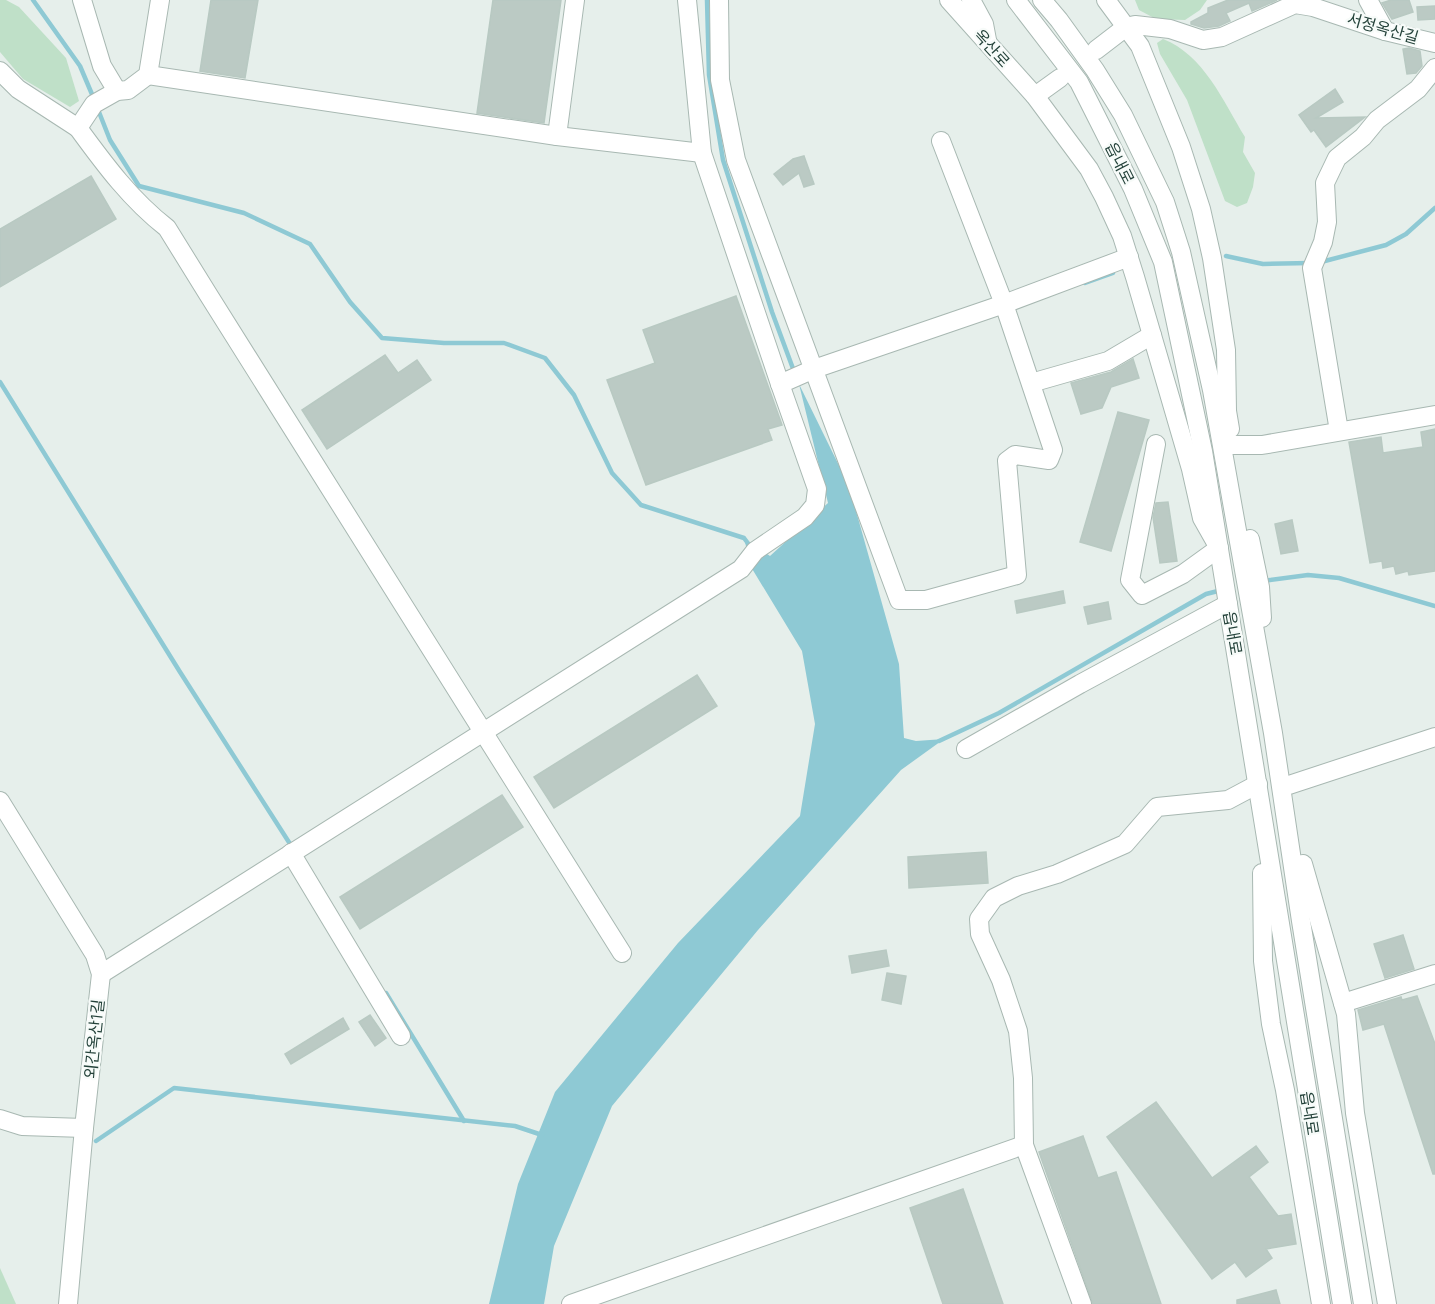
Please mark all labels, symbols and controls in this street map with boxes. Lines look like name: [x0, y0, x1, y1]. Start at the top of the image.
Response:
street label: 서정옥산길: [1345, 7, 1421, 49]
street label: 옥산로: [969, 24, 1015, 72]
street label: 읍내로: [1100, 138, 1140, 188]
street label: 읍내로: [1218, 609, 1248, 657]
street label: 외간옥산1길: [79, 998, 109, 1080]
street label: 읍내로: [1296, 1089, 1324, 1137]

